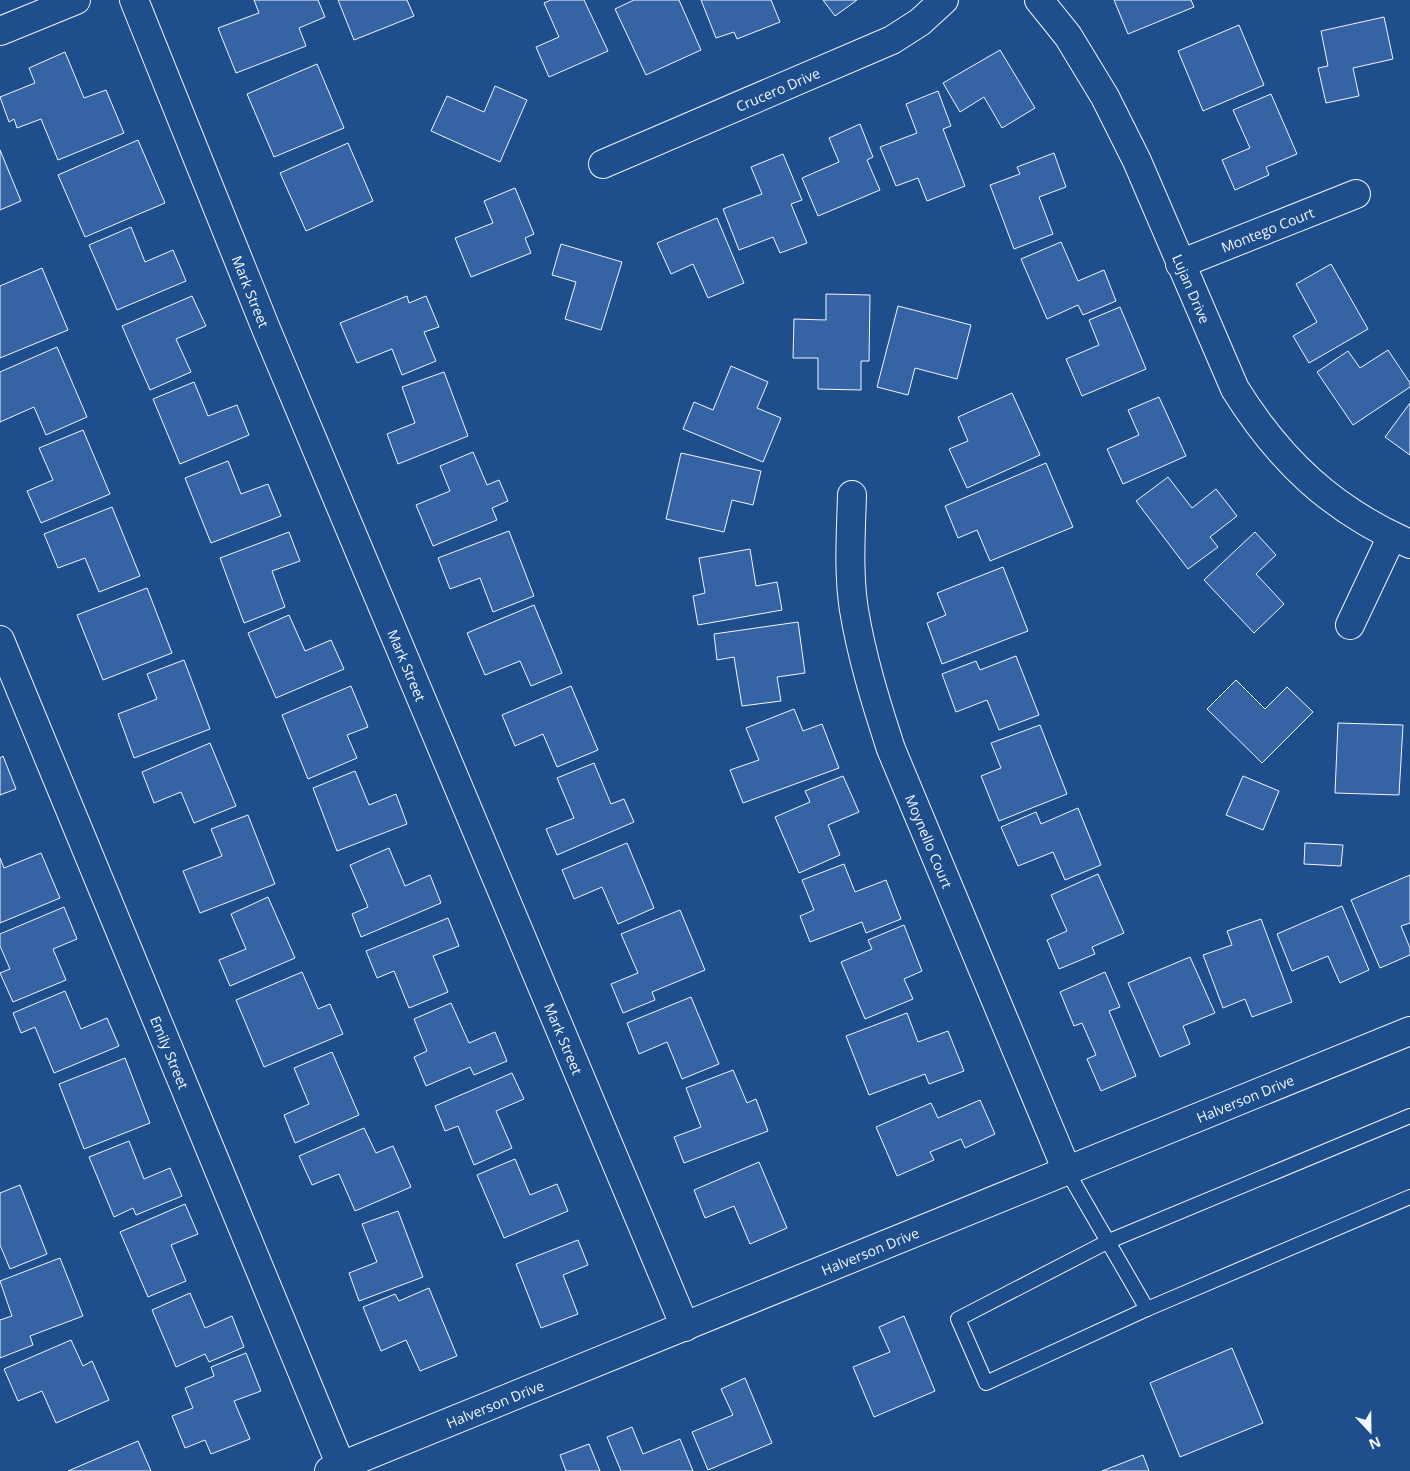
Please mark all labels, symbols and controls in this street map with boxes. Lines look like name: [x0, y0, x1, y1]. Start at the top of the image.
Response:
street label: Crucero Drive: [733, 63, 823, 116]
street label: Montego Court: [1218, 202, 1317, 256]
street label: Lujan Drive: [1169, 251, 1215, 326]
street label: Mark Street: [228, 252, 274, 330]
street label: Mark Street: [384, 626, 431, 704]
street label: Moynello Court: [901, 791, 957, 891]
street label: Mark Street: [540, 1000, 587, 1077]
street label: Emily Street: [147, 1013, 194, 1092]
street label: Halverson Drive: [1193, 1070, 1297, 1127]
street label: Halverson Drive: [818, 1222, 922, 1279]
street label: Halverson Drive: [443, 1375, 547, 1432]
north arrow: [1345, 1406, 1395, 1456]
text: N: [1366, 1433, 1384, 1454]

